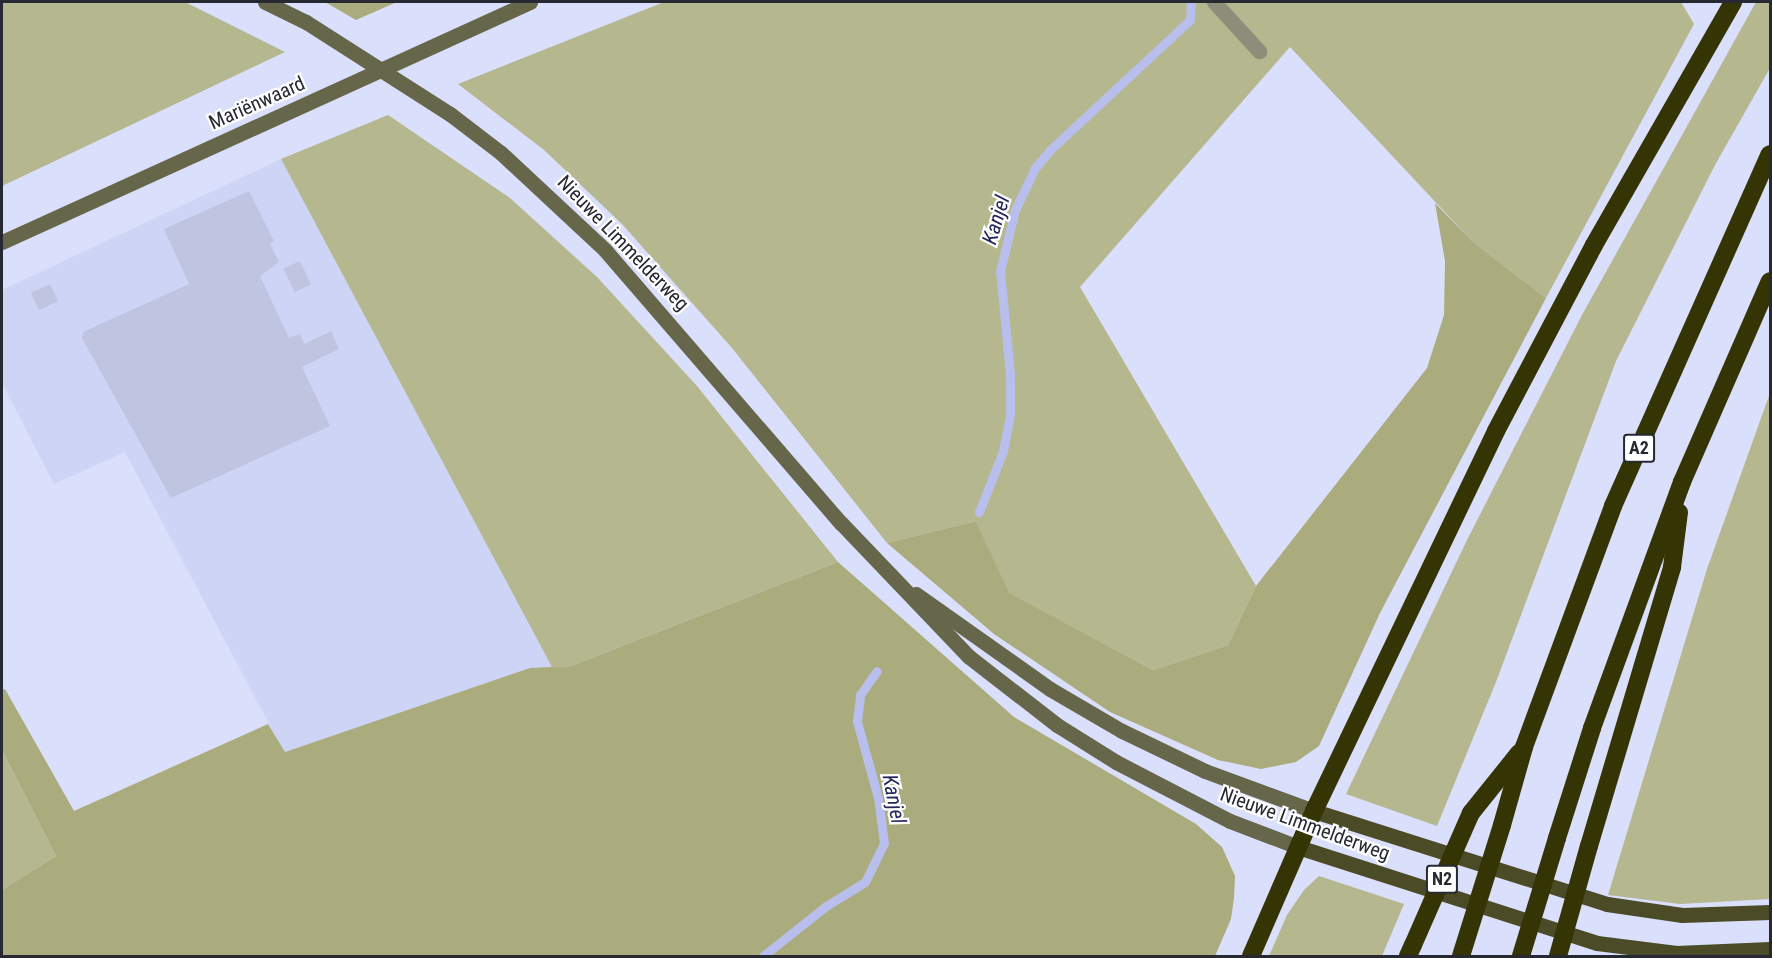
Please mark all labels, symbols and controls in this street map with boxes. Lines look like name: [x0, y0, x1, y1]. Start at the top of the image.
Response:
street label: Mariënwaard: [205, 71, 309, 135]
street label: Nieuwe Limmelderweg: [552, 170, 694, 316]
water label: Kanjel: [977, 193, 1015, 247]
road number: A2: [1622, 433, 1656, 463]
water label: Kanjel: [877, 772, 911, 826]
street label: Nieuwe Limmelderweg: [1217, 782, 1393, 866]
road number: N2: [1426, 864, 1458, 894]

